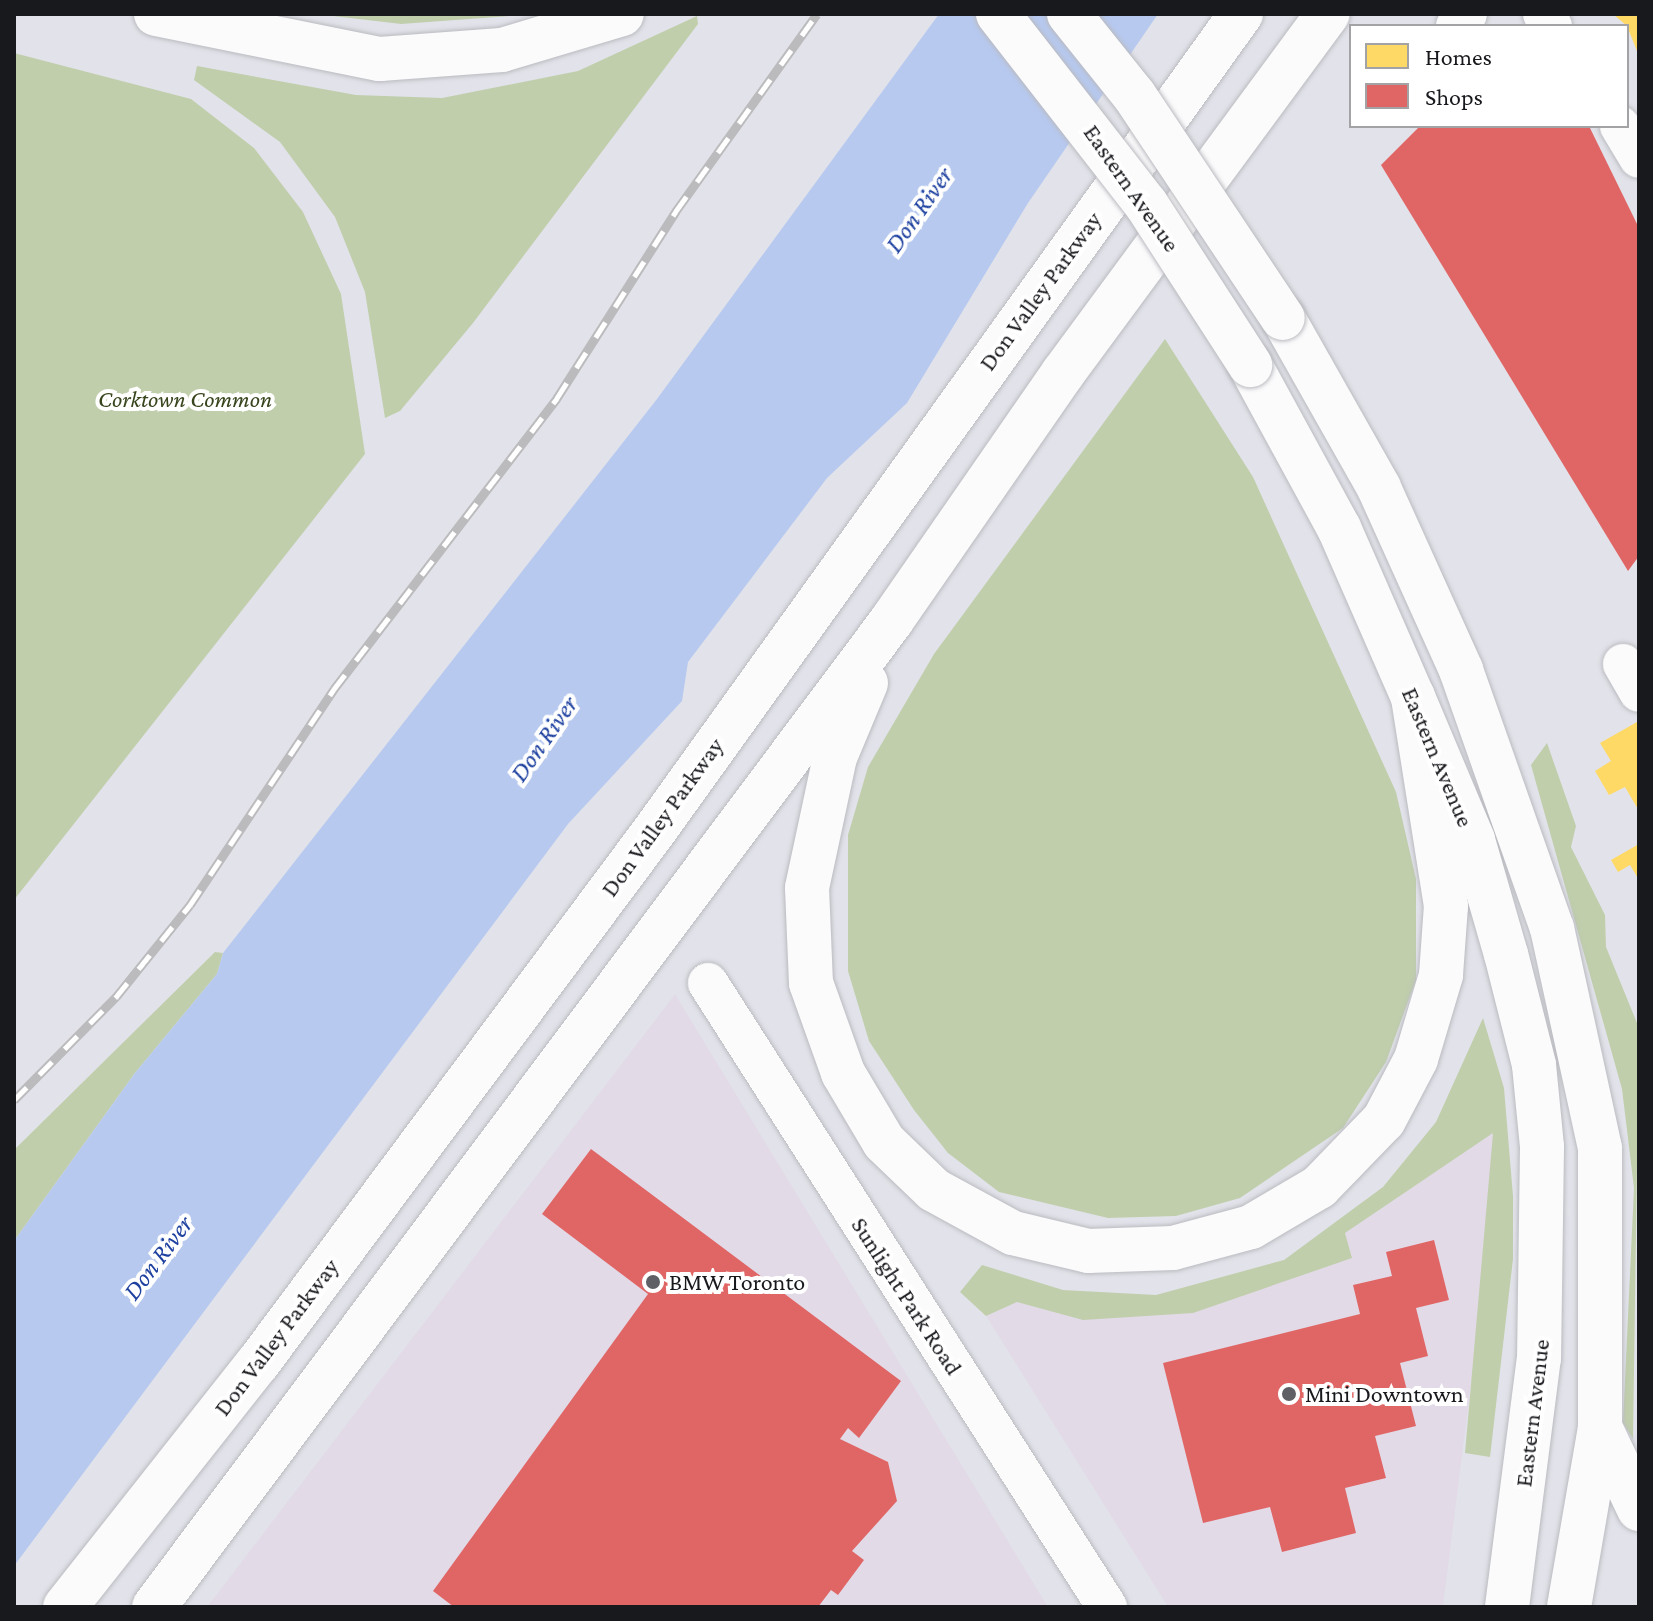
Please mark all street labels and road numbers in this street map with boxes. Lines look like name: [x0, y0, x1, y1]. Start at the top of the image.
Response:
street label: Eastern Avenue: [1078, 119, 1186, 257]
street label: Don Valley Parkway: [973, 206, 1107, 376]
street label: Eastern Avenue: [1396, 683, 1480, 831]
street label: Don Valley Parkway: [595, 732, 729, 902]
street label: Sunlight Park Road: [845, 1212, 969, 1380]
street label: Don Valley Parkway: [207, 1253, 345, 1421]
street label: Eastern Avenue: [1509, 1338, 1555, 1488]

